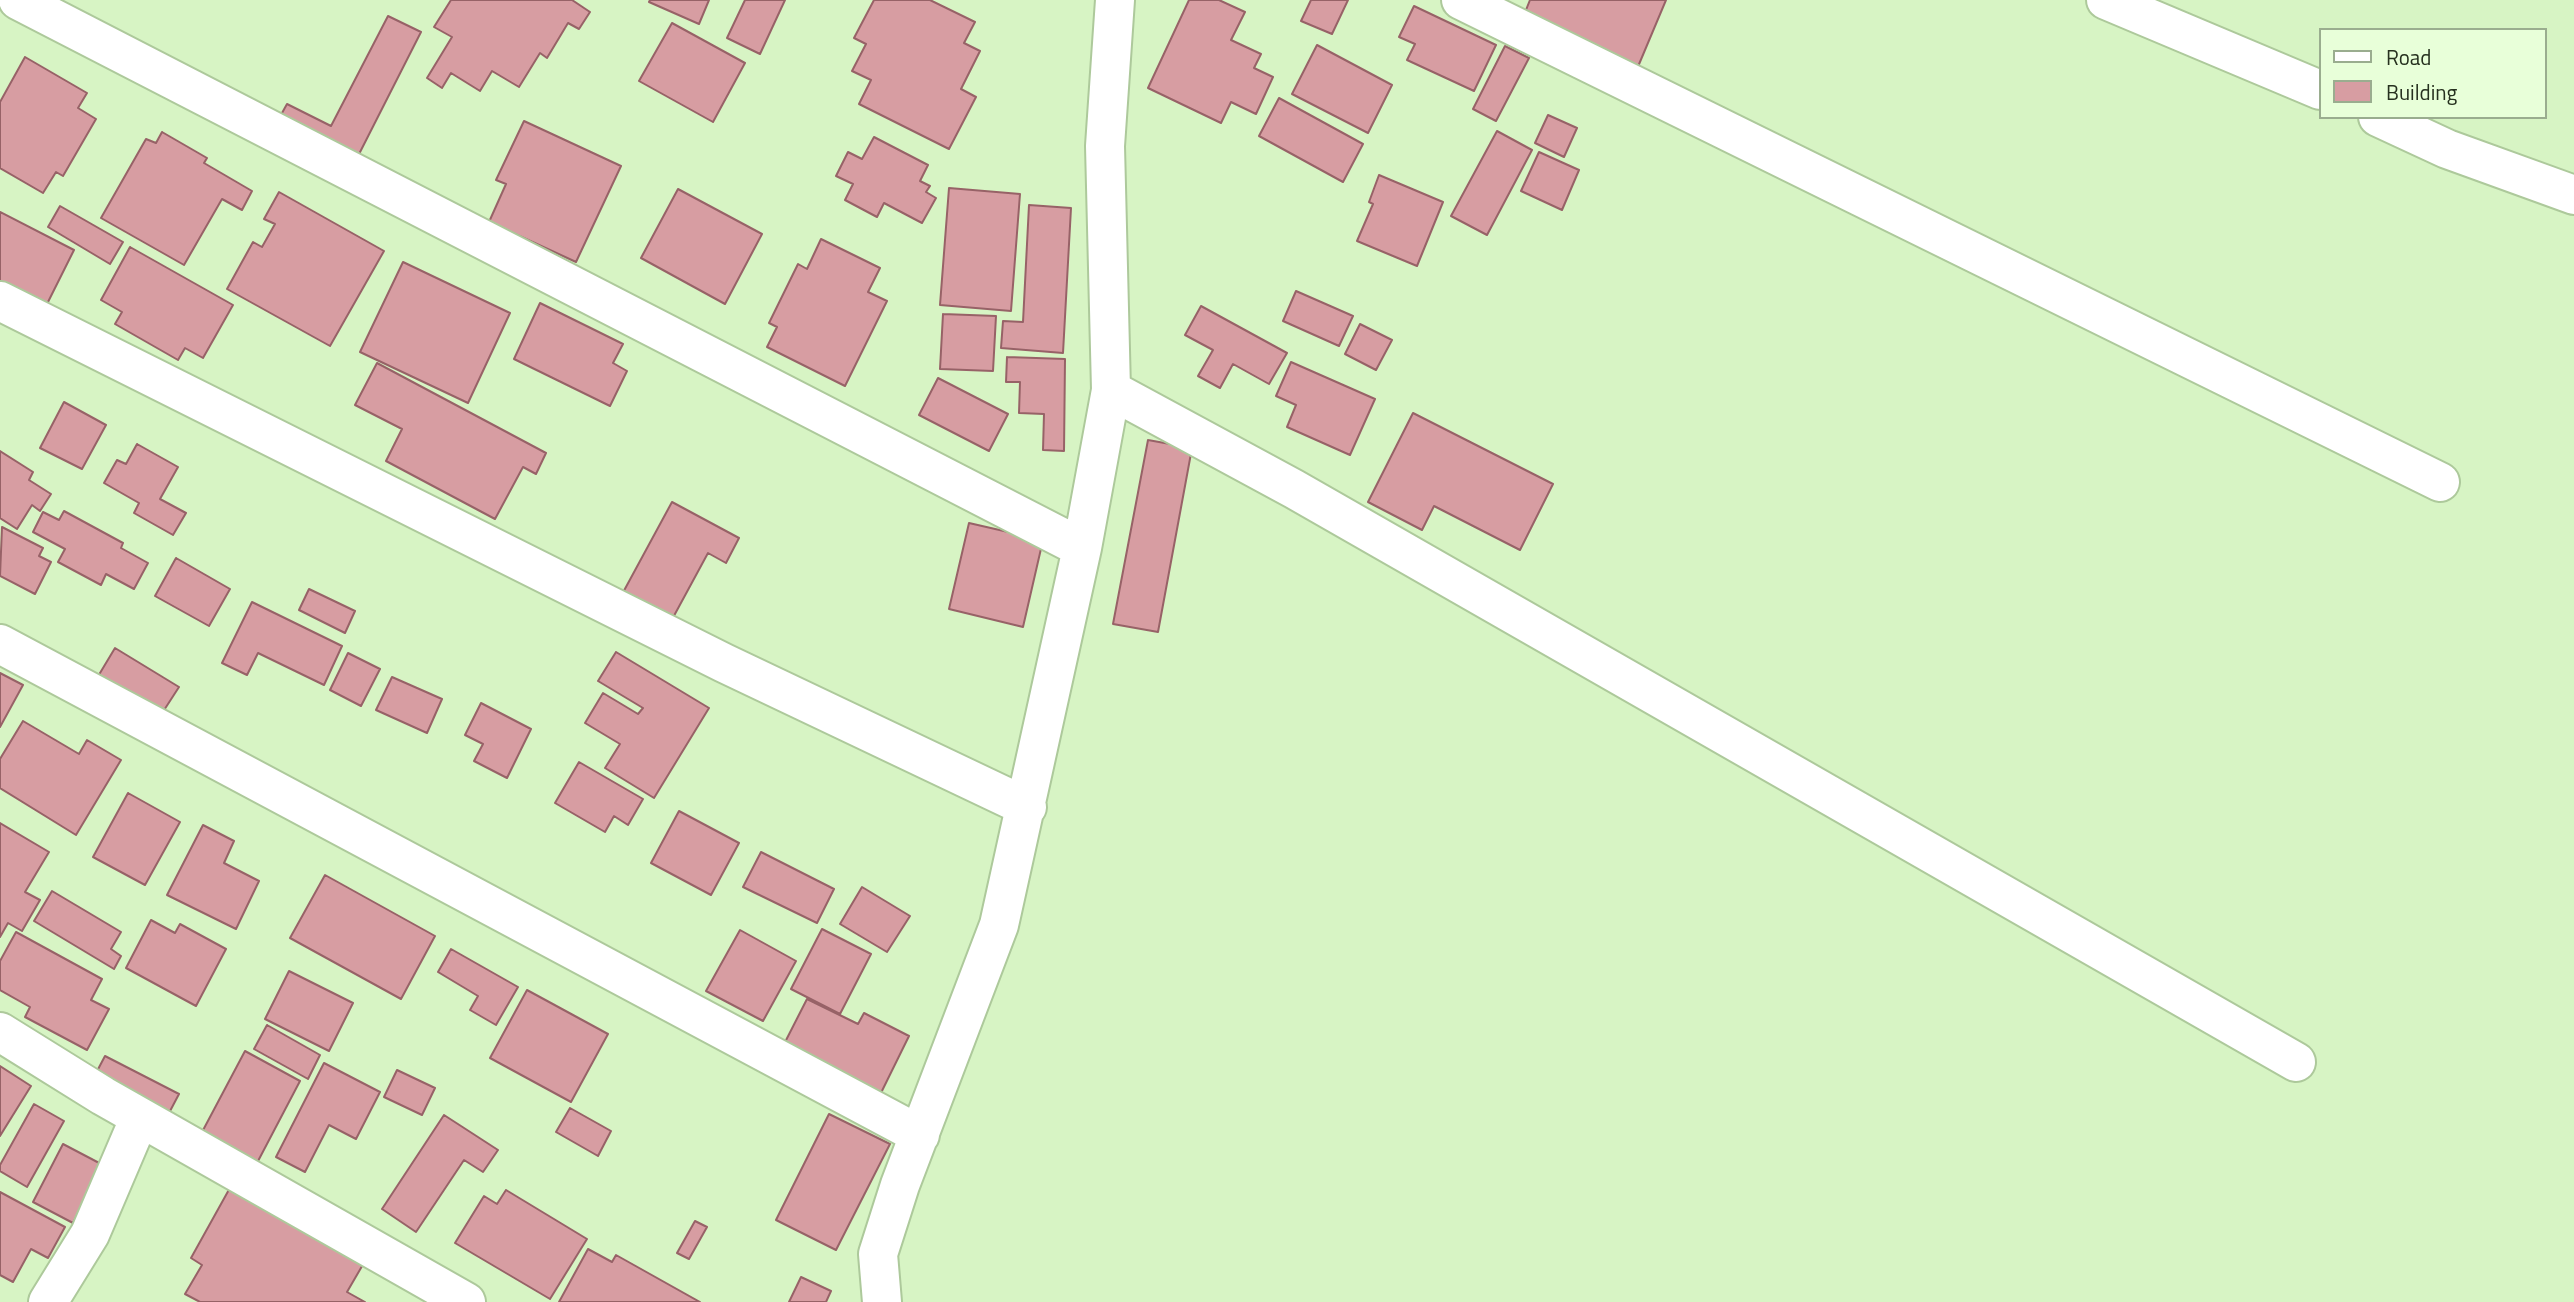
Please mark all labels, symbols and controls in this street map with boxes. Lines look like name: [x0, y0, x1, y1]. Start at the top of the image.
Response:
legend: [2318, 28, 2546, 119]
text: Road: [2386, 41, 2431, 73]
text: Building: [2386, 76, 2457, 108]

